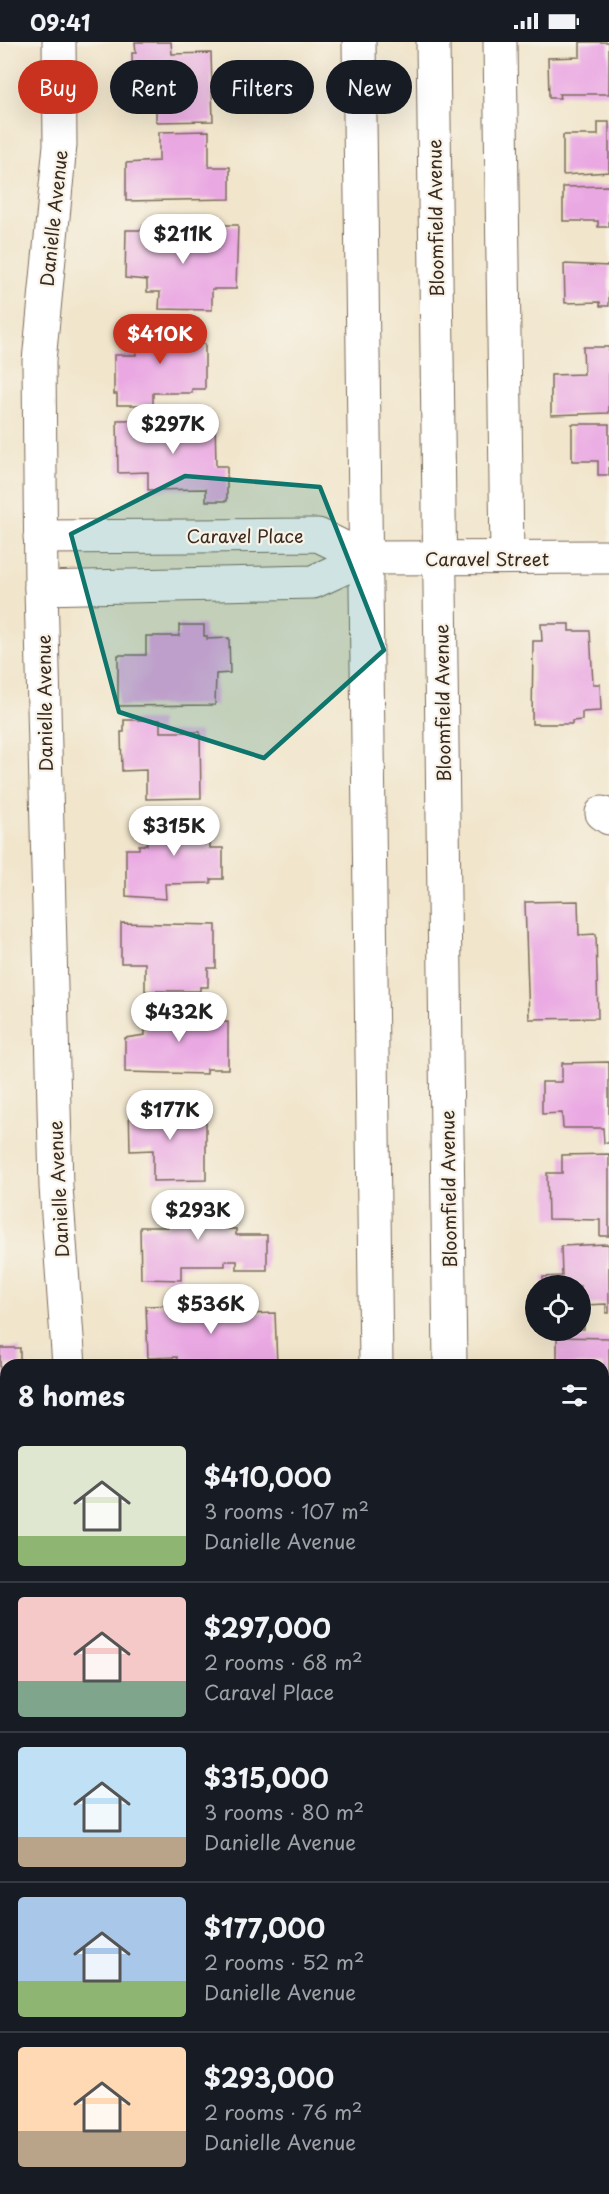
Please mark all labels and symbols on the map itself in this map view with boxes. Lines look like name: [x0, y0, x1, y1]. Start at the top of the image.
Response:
street label: Bloomfield Avenue: [420, 139, 450, 297]
street label: Danielle Avenue: [32, 148, 74, 288]
pin: $211K: [141, 214, 225, 265]
pin: $410K: [118, 314, 202, 365]
pin: $297K: [131, 404, 215, 455]
street label: Caravel Place: [186, 522, 304, 549]
street label: Caravel Street: [425, 545, 549, 572]
street label: Bloomfield Avenue: [427, 624, 457, 782]
street label: Danielle Avenue: [29, 634, 59, 772]
pin: $315K: [132, 806, 216, 857]
pin: $432K: [137, 992, 221, 1043]
pin: $177K: [128, 1090, 212, 1141]
street label: Bloomfield Avenue: [433, 1110, 463, 1268]
street label: Danielle Avenue: [41, 1120, 75, 1258]
pin: $293K: [156, 1190, 240, 1241]
pin: $536K: [169, 1284, 253, 1335]

